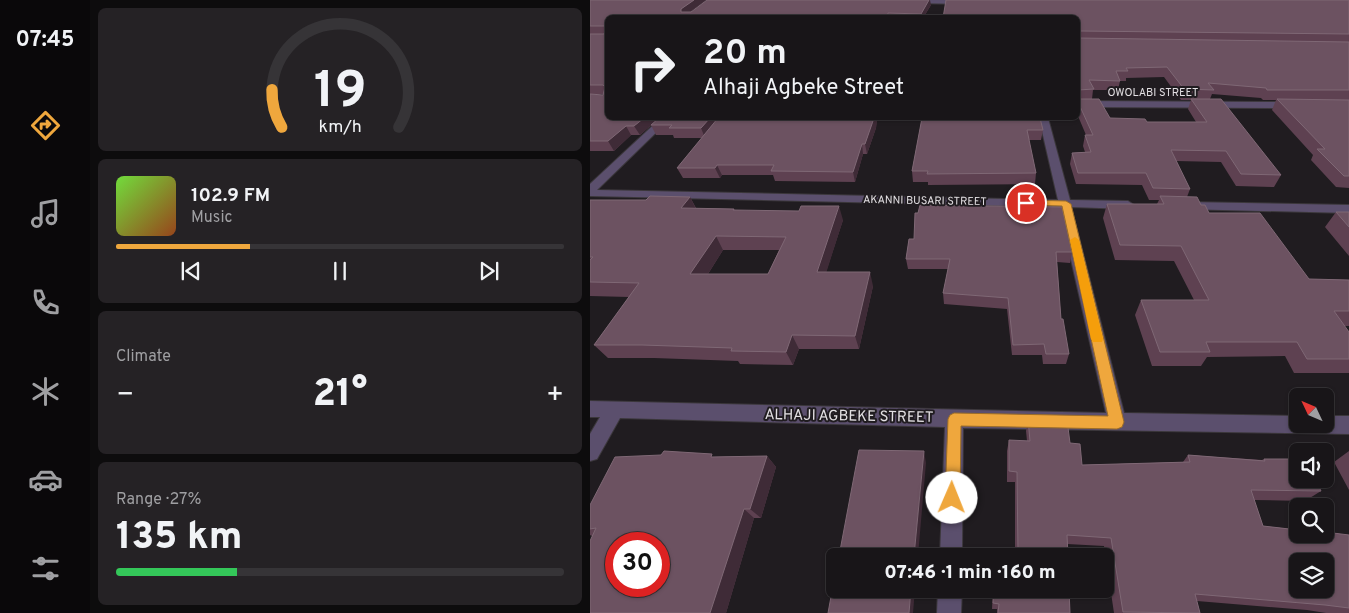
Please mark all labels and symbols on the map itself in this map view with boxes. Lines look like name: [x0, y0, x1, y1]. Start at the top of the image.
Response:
street label: OWOLABI STREET: [1108, 86, 1198, 100]
pin: [1005, 182, 1047, 224]
street label: AKANNI BUSARI STREET: [863, 193, 987, 209]
north arrow: [1289, 388, 1334, 432]
street label: ALHAJI AGBEKE STREET: [764, 406, 934, 428]
position arrow: [925, 471, 977, 523]
speed limit sign: 30: [605, 532, 670, 597]

